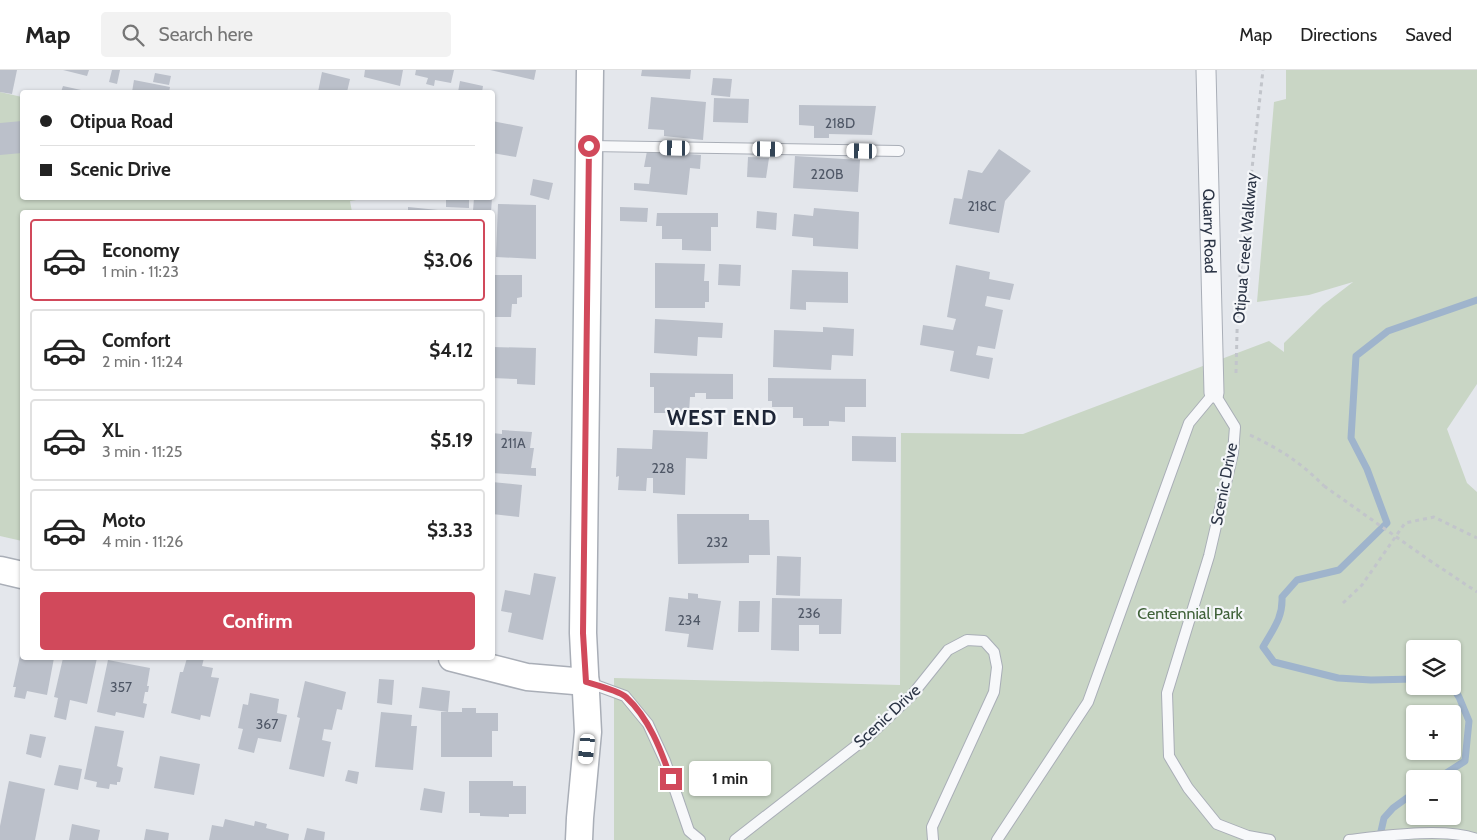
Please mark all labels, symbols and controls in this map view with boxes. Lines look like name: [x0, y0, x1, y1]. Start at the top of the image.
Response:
search box: [101, 12, 451, 57]
text: Map: [25, 20, 71, 49]
icon: search: [119, 21, 147, 49]
text: Search here: [159, 23, 253, 46]
text: Map: [1239, 24, 1272, 46]
text: Directions: [1300, 24, 1377, 46]
text: Saved: [1405, 24, 1452, 46]
text: Otipua Road: [70, 110, 173, 133]
house number: 218D: [825, 114, 855, 132]
route start: [578, 135, 600, 157]
car: [659, 140, 690, 156]
car: [752, 141, 783, 157]
car: [846, 143, 877, 159]
text: Scenic Drive: [70, 158, 171, 181]
house number: 220B: [811, 165, 843, 183]
street label: Otipua Creek Walkway: [1229, 172, 1261, 324]
street label: Quarry Road: [1199, 188, 1221, 274]
house number: 218C: [967, 197, 997, 215]
icon: car: [42, 238, 87, 283]
text: Economy: [102, 239, 180, 262]
text: $3.06: [424, 249, 473, 272]
text: 1 min · 11:23: [102, 262, 179, 281]
icon: car: [42, 328, 87, 373]
text: Comfort: [102, 329, 171, 352]
text: $4.12: [429, 339, 473, 362]
text: 2 min · 11:24: [102, 352, 183, 371]
district label: WEST END: [667, 405, 777, 430]
icon: car: [42, 418, 87, 463]
text: XL: [102, 419, 123, 442]
text: $5.19: [430, 429, 473, 452]
house number: 211A: [500, 434, 526, 452]
street label: Scenic Drive: [1207, 441, 1241, 527]
text: 3 min · 11:25: [102, 442, 182, 461]
house number: 228: [651, 459, 675, 477]
icon: car: [42, 508, 87, 553]
text: Moto: [102, 509, 146, 532]
text: $3.33: [427, 519, 473, 542]
text: 4 min · 11:26: [102, 532, 183, 551]
house number: 232: [706, 533, 728, 551]
button: Confirm: [40, 592, 475, 650]
house number: 236: [798, 604, 820, 622]
park label: Centennial Park: [1137, 604, 1243, 623]
house number: 234: [677, 611, 701, 629]
map controls: [1406, 640, 1461, 825]
button: layers: [1406, 640, 1461, 695]
house number: 357: [110, 678, 132, 696]
street label: Scenic Drive: [850, 680, 924, 752]
button: +: [1406, 705, 1461, 760]
house number: 367: [256, 715, 278, 733]
car: [577, 733, 596, 765]
callout: 1 min: [688, 762, 771, 796]
route end: [660, 768, 682, 790]
text: 1 min: [712, 769, 748, 788]
button: −: [1406, 770, 1461, 825]

